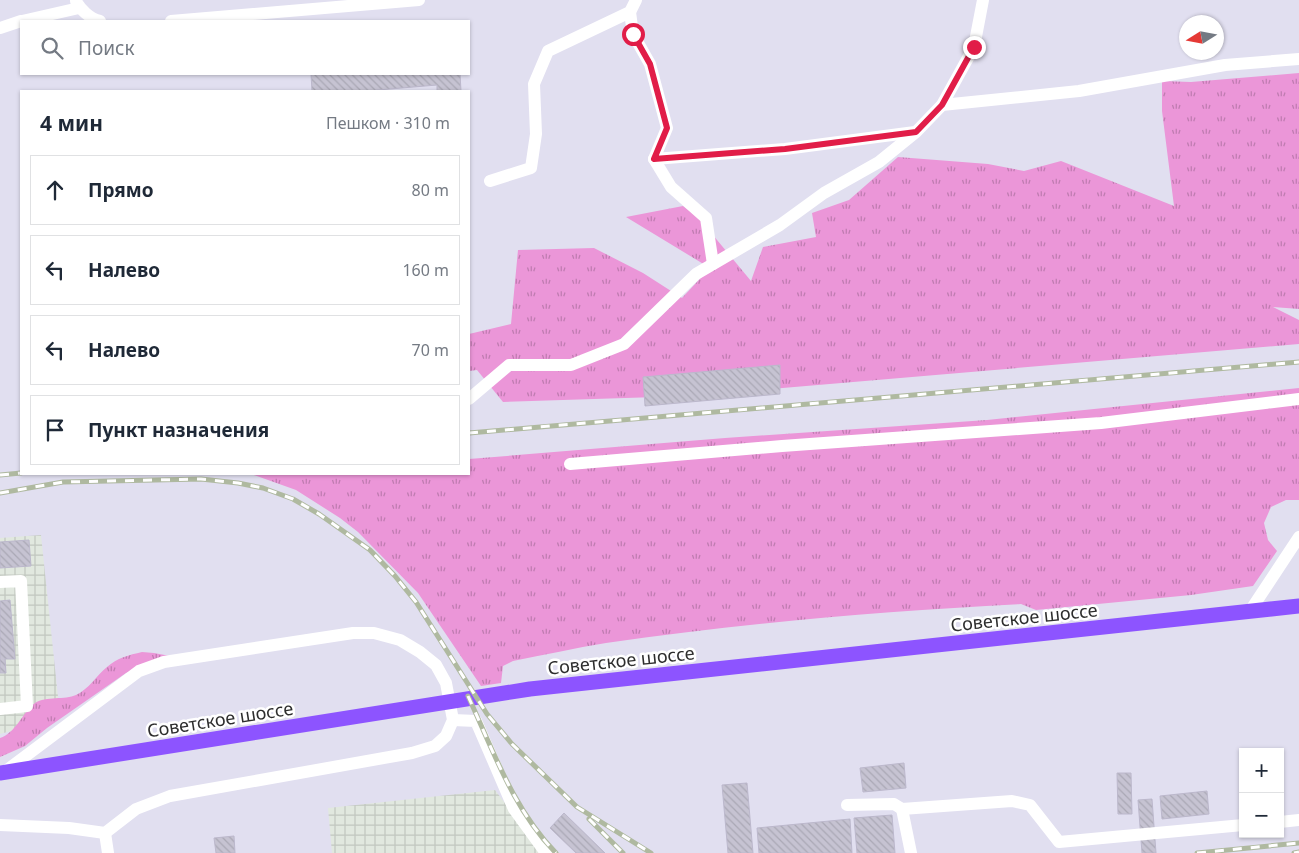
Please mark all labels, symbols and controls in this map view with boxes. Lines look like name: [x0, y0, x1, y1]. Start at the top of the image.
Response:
north arrow: [1179, 15, 1224, 60]
search box: [20, 20, 470, 75]
route start: [622, 23, 645, 46]
icon: search: [38, 34, 66, 62]
text: Поиск: [78, 35, 134, 61]
route end: [963, 36, 986, 59]
text: 4 мин: [40, 109, 103, 137]
text: Пешком · 310 m: [326, 112, 450, 134]
icon: ahead: [41, 176, 69, 204]
text: Прямо: [88, 177, 154, 203]
text: 80 m: [412, 179, 449, 201]
icon: left: [41, 256, 69, 284]
text: Налево: [88, 257, 160, 283]
text: 160 m: [402, 259, 449, 281]
icon: left: [41, 336, 69, 364]
text: Налево: [88, 337, 160, 363]
text: 70 m: [412, 339, 449, 361]
icon: arrive: [41, 416, 69, 444]
text: Пункт назначения: [88, 417, 269, 443]
street label: Советское шоссе: [949, 597, 1099, 637]
street label: Советское шоссе: [546, 640, 696, 680]
street label: Советское шоссе: [145, 696, 295, 742]
map controls: [1239, 748, 1284, 838]
button: +: [1239, 748, 1284, 793]
button: −: [1239, 793, 1284, 838]

